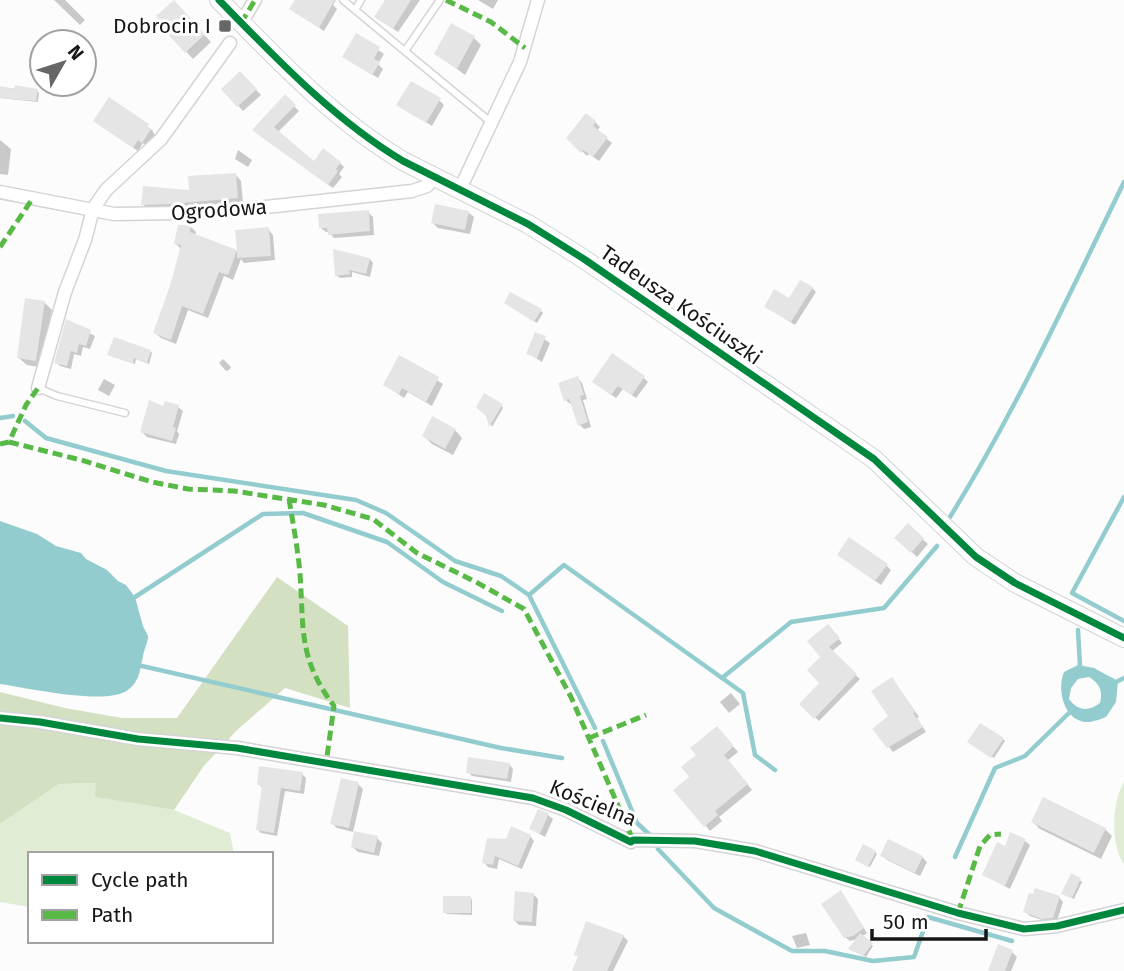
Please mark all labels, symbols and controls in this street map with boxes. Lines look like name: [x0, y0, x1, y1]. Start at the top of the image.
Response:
place label: Dobrocin I: [113, 13, 211, 39]
marker: Dobrocin I: [217, 18, 233, 34]
north arrow: [28, 28, 98, 98]
text: N: [63, 40, 89, 65]
street label: Ogrodowa: [170, 194, 268, 226]
street label: Tadeusza Kościuszki: [595, 240, 767, 370]
street label: Kościelna: [546, 774, 640, 832]
legend: [28, 852, 273, 943]
text: Cycle path: [91, 867, 189, 893]
scale bar: [872, 898, 986, 942]
text: Path: [91, 902, 133, 928]
text: 50 m: [883, 909, 929, 935]

